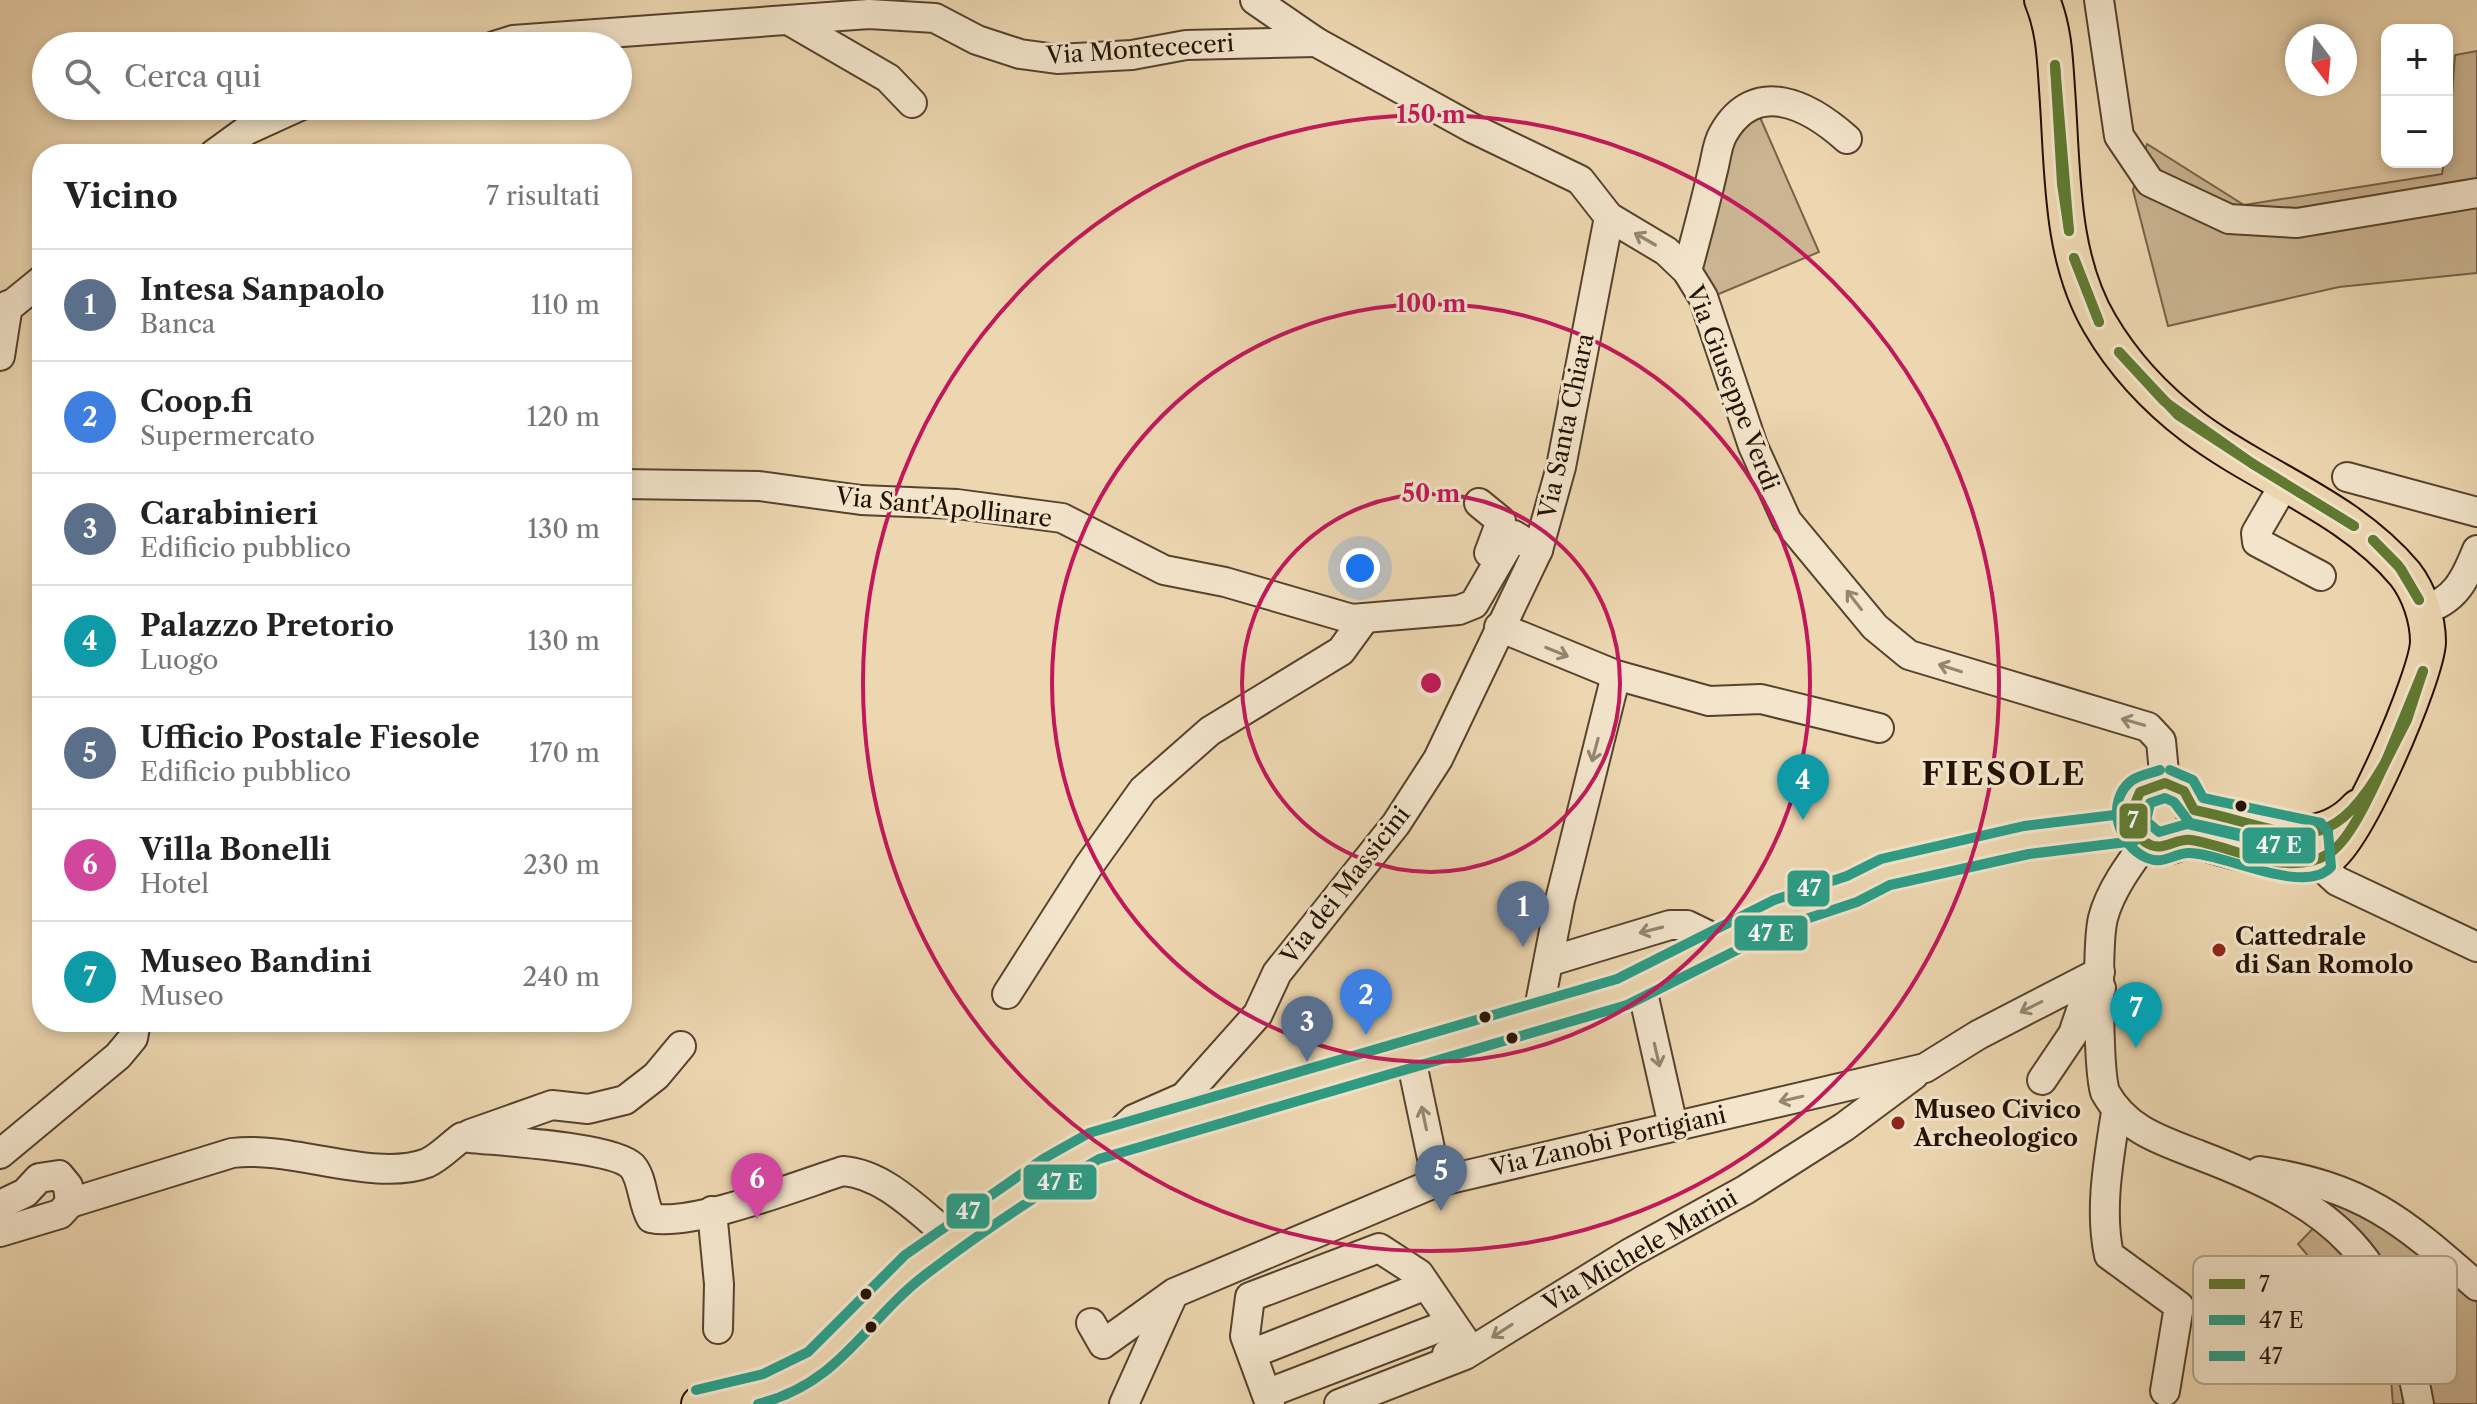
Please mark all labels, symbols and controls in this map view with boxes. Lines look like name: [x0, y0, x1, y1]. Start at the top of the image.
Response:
north arrow: [2285, 24, 2357, 96]
map controls: [2381, 24, 2453, 168]
button: +: [2381, 24, 2453, 96]
street label: Via Montececeri: [1044, 28, 1235, 70]
search box: [32, 32, 632, 120]
icon: search: [60, 54, 104, 98]
text: Cerca qui: [124, 58, 261, 95]
button: −: [2381, 96, 2453, 168]
text: 150 m: [1396, 100, 1466, 129]
text: Vicino: [64, 175, 178, 217]
text: 7 risultati: [486, 180, 600, 212]
one-way arrow: [1634, 230, 1657, 246]
text: Intesa Sanpaolo: [140, 271, 385, 308]
street label: Via Giuseppe Verdi: [1680, 280, 1786, 495]
text: 1: [84, 289, 96, 321]
text: 110 m: [531, 289, 600, 321]
text: 100 m: [1395, 289, 1467, 318]
text: Banca: [140, 308, 216, 340]
street label: Via Santa Chiara: [1532, 330, 1600, 522]
text: Coop.fi: [140, 383, 253, 420]
text: 2: [82, 401, 98, 433]
text: 120 m: [526, 401, 600, 433]
text: Supermercato: [140, 420, 315, 452]
text: 50 m: [1402, 479, 1460, 508]
street label: Via Sant'Apollinare: [833, 481, 1054, 533]
text: Carabinieri: [140, 495, 318, 532]
text: 3: [83, 513, 97, 545]
text: 130 m: [527, 513, 600, 545]
text: Edificio pubblico: [140, 532, 351, 564]
your location: [1340, 548, 1380, 588]
one-way arrow: [1846, 590, 1863, 611]
text: Palazzo Pretorio: [140, 607, 394, 644]
text: 4: [82, 625, 98, 657]
text: 130 m: [527, 625, 600, 657]
text: Luogo: [140, 644, 219, 676]
one-way arrow: [1544, 646, 1569, 661]
one-way arrow: [1938, 660, 1963, 675]
centre of rings: [1417, 669, 1445, 697]
one-way arrow: [2120, 714, 2146, 729]
text: Ufficio Postale Fiesole: [140, 719, 480, 756]
text: 5: [83, 737, 97, 769]
text: 170 m: [529, 737, 600, 769]
one-way arrow: [1587, 737, 1602, 763]
pin: 4: [1777, 754, 1829, 820]
district label: FIESOLE: [1921, 754, 2087, 793]
text: Edificio pubblico: [140, 756, 351, 788]
unlabelled marker: [2233, 798, 2249, 814]
street label: Via dei Massicini: [1274, 800, 1416, 970]
line badge: 7: [2118, 802, 2149, 840]
text: 7: [2127, 807, 2139, 834]
line badge: 47 E: [2241, 826, 2317, 865]
text: Villa Bonelli: [140, 831, 331, 868]
text: 47 E: [2256, 832, 2302, 859]
text: 6: [82, 849, 98, 881]
text: 230 m: [523, 849, 600, 881]
text: Hotel: [140, 868, 209, 900]
line badge: 47: [1786, 869, 1831, 908]
text: 47: [1797, 875, 1822, 902]
pin: 1: [1497, 881, 1549, 947]
line badge: 47 E: [1733, 914, 1809, 952]
text: 47 E: [1748, 920, 1794, 947]
place label: Cattedrale di San Romolo: [2235, 922, 2414, 979]
one-way arrow: [1638, 923, 1664, 938]
marker: Cattedrale di San Romolo: [2210, 941, 2228, 959]
text: Museo Bandini: [140, 943, 372, 980]
text: 7: [83, 961, 97, 993]
text: 240 m: [522, 961, 600, 993]
pin: 2: [1340, 969, 1392, 1035]
text: Museo: [140, 980, 224, 1012]
pin: 7: [2110, 982, 2162, 1048]
pin: 3: [1281, 996, 1333, 1062]
one-way arrow: [2019, 999, 2043, 1015]
unlabelled marker: [1477, 1009, 1493, 1025]
unlabelled marker: [1504, 1030, 1520, 1046]
one-way arrow: [1650, 1041, 1665, 1067]
one-way arrow: [1778, 1092, 1804, 1107]
place label: Museo Civico Archeologico: [1913, 1095, 2081, 1152]
street label: Via Zanobi Portigiani: [1486, 1100, 1729, 1182]
one-way arrow: [1416, 1106, 1431, 1131]
marker: Museo Civico Archeologico: [1889, 1114, 1907, 1132]
pin: 5: [1415, 1145, 1467, 1211]
pin: 6: [731, 1153, 783, 1219]
line badge: 47 E: [1022, 1163, 1098, 1201]
text: 47 E: [1037, 1169, 1083, 1196]
street label: Via Michele Marini: [1537, 1183, 1742, 1318]
line badge: 47: [945, 1192, 991, 1230]
text: 47: [956, 1198, 981, 1225]
legend: [2193, 1256, 2457, 1384]
text: 7: [2259, 1271, 2270, 1298]
unlabelled marker: [858, 1286, 874, 1302]
text: 47 E: [2259, 1307, 2304, 1334]
unlabelled marker: [863, 1319, 879, 1335]
one-way arrow: [1492, 1322, 1514, 1339]
text: 47: [2259, 1343, 2283, 1370]

